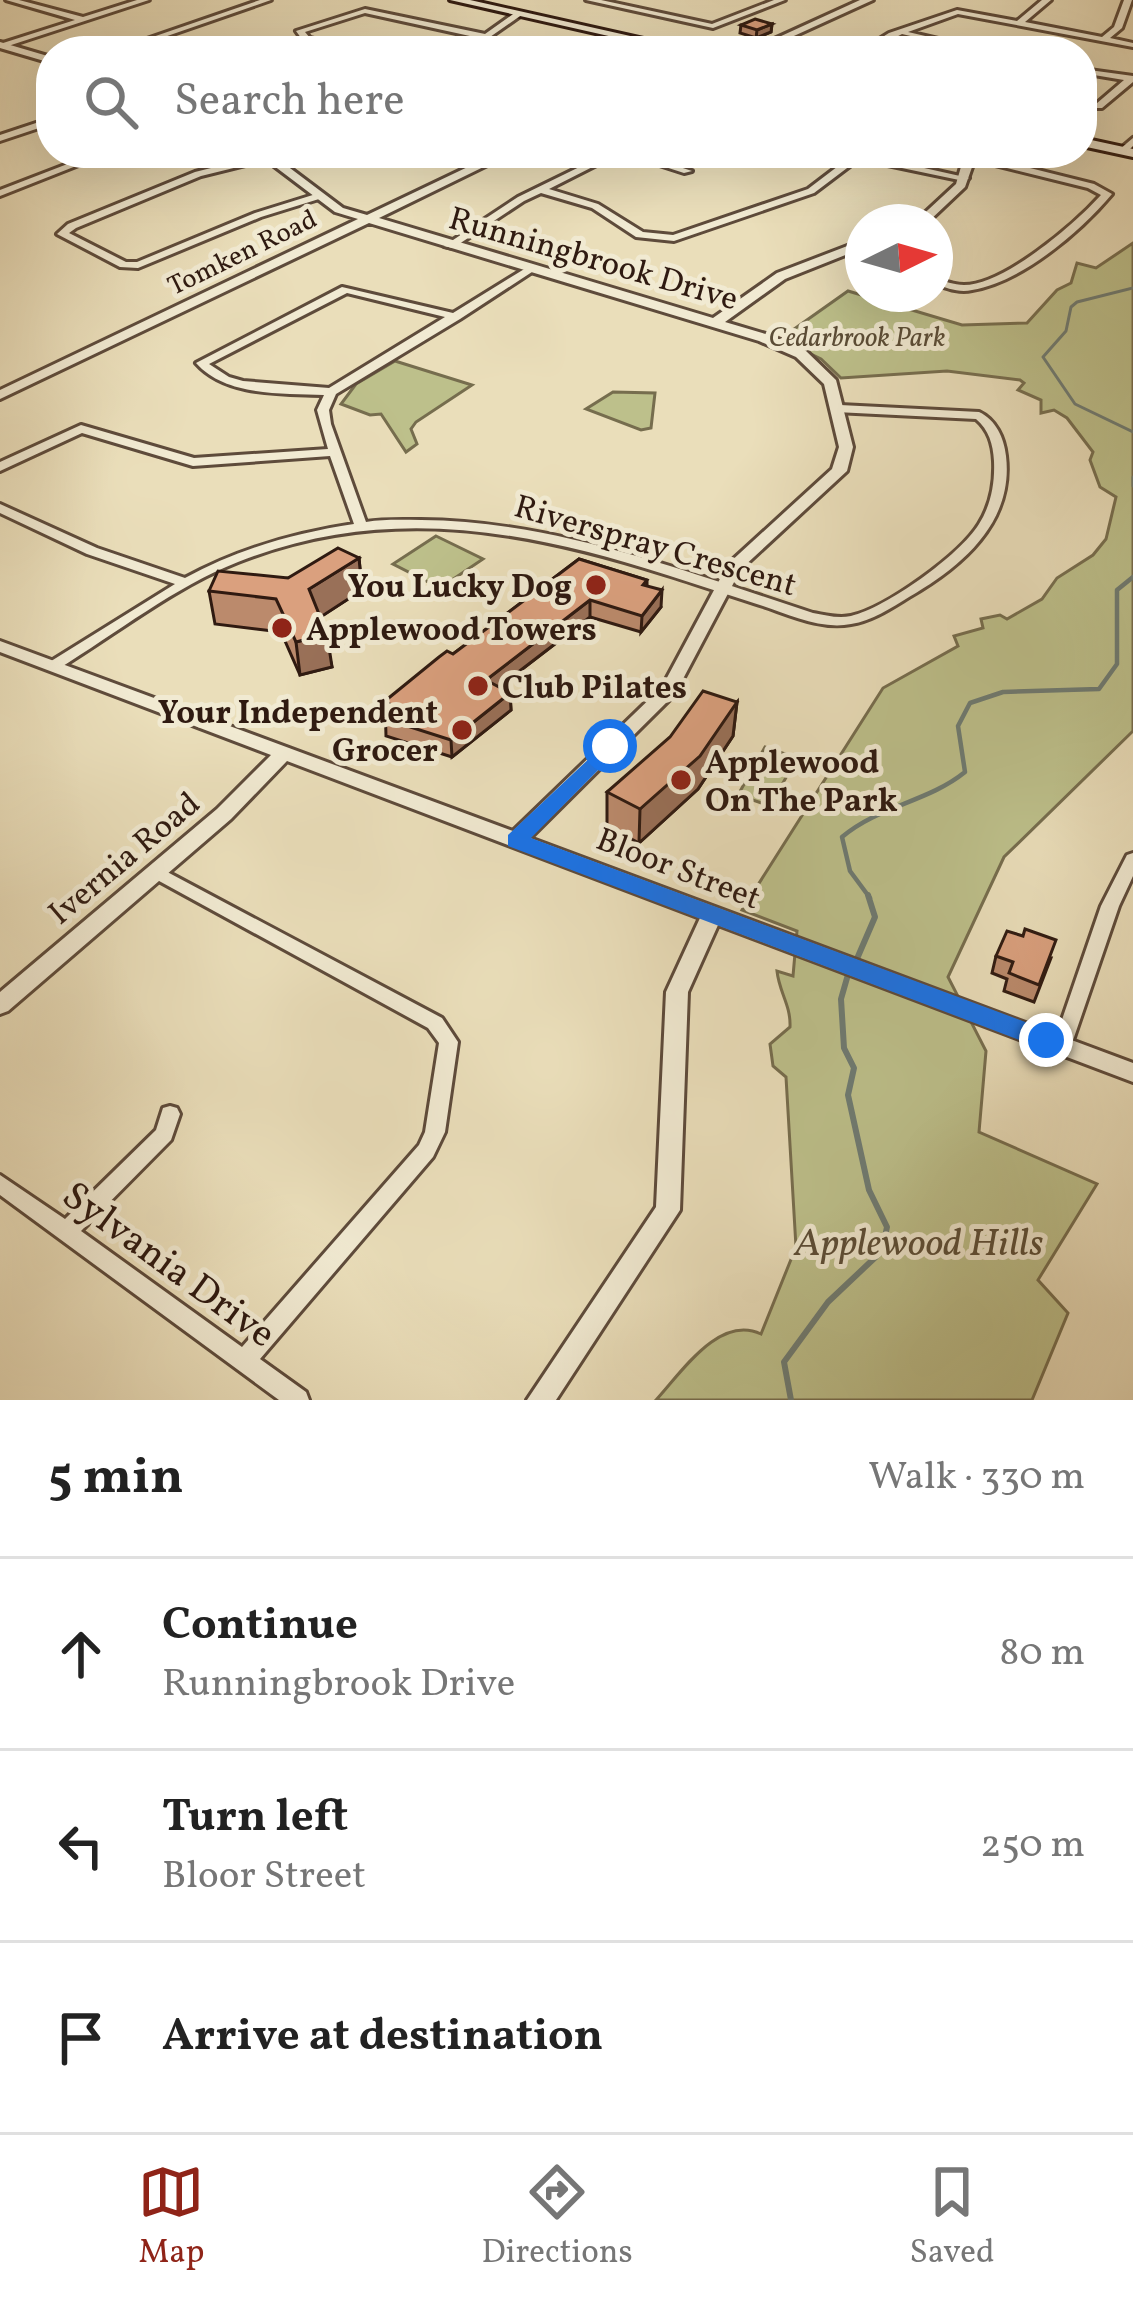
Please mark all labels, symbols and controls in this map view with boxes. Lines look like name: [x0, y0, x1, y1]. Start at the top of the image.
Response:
search box: [36, 36, 1097, 168]
icon: search: [78, 69, 144, 135]
text: Search here: [174, 71, 405, 134]
street label: Runningbrook Drive: [443, 198, 743, 324]
street label: Tomken Road: [162, 201, 324, 306]
north arrow: [845, 204, 953, 312]
park label: Cedarbrook Park: [769, 320, 945, 358]
street label: Riverspray Crescent: [508, 486, 801, 610]
place label: You Lucky Dog: [348, 566, 572, 612]
marker: You Lucky Dog: [583, 572, 609, 598]
place label: Applewood Towers: [306, 609, 597, 655]
marker: Applewood Towers: [269, 615, 295, 641]
place label: Club Pilates: [502, 667, 687, 713]
marker: Club Pilates: [465, 673, 491, 699]
place label: Your Independent Grocer: [158, 692, 438, 776]
marker: Your Independent Grocer: [449, 717, 475, 743]
route start: [583, 719, 637, 773]
place label: Applewood On The Park: [705, 742, 898, 826]
marker: Applewood On The Park: [668, 767, 694, 793]
street label: Ivernia Road: [40, 783, 211, 937]
street label: Bloor Street: [589, 818, 766, 923]
route end: [1019, 1013, 1073, 1067]
street label: Sylvania Drive: [50, 1170, 285, 1362]
park label: Applewood Hills: [793, 1218, 1043, 1272]
text: 5 min: [48, 1443, 184, 1514]
text: Walk · 330 m: [868, 1451, 1085, 1505]
text: Continue: [162, 1595, 358, 1658]
icon: ahead: [48, 1621, 114, 1687]
text: 80 m: [999, 1627, 1085, 1681]
text: Runningbrook Drive: [162, 1658, 515, 1712]
text: Turn left: [162, 1787, 348, 1850]
icon: left: [48, 1813, 114, 1879]
text: 250 m: [980, 1819, 1085, 1873]
text: Bloor Street: [162, 1850, 366, 1904]
icon: arrive: [48, 2005, 114, 2071]
text: Arrive at destination: [162, 2006, 603, 2069]
tab: Map: [138, 2159, 205, 2277]
tab: Directions: [481, 2159, 633, 2277]
tab: Saved: [910, 2159, 995, 2277]

